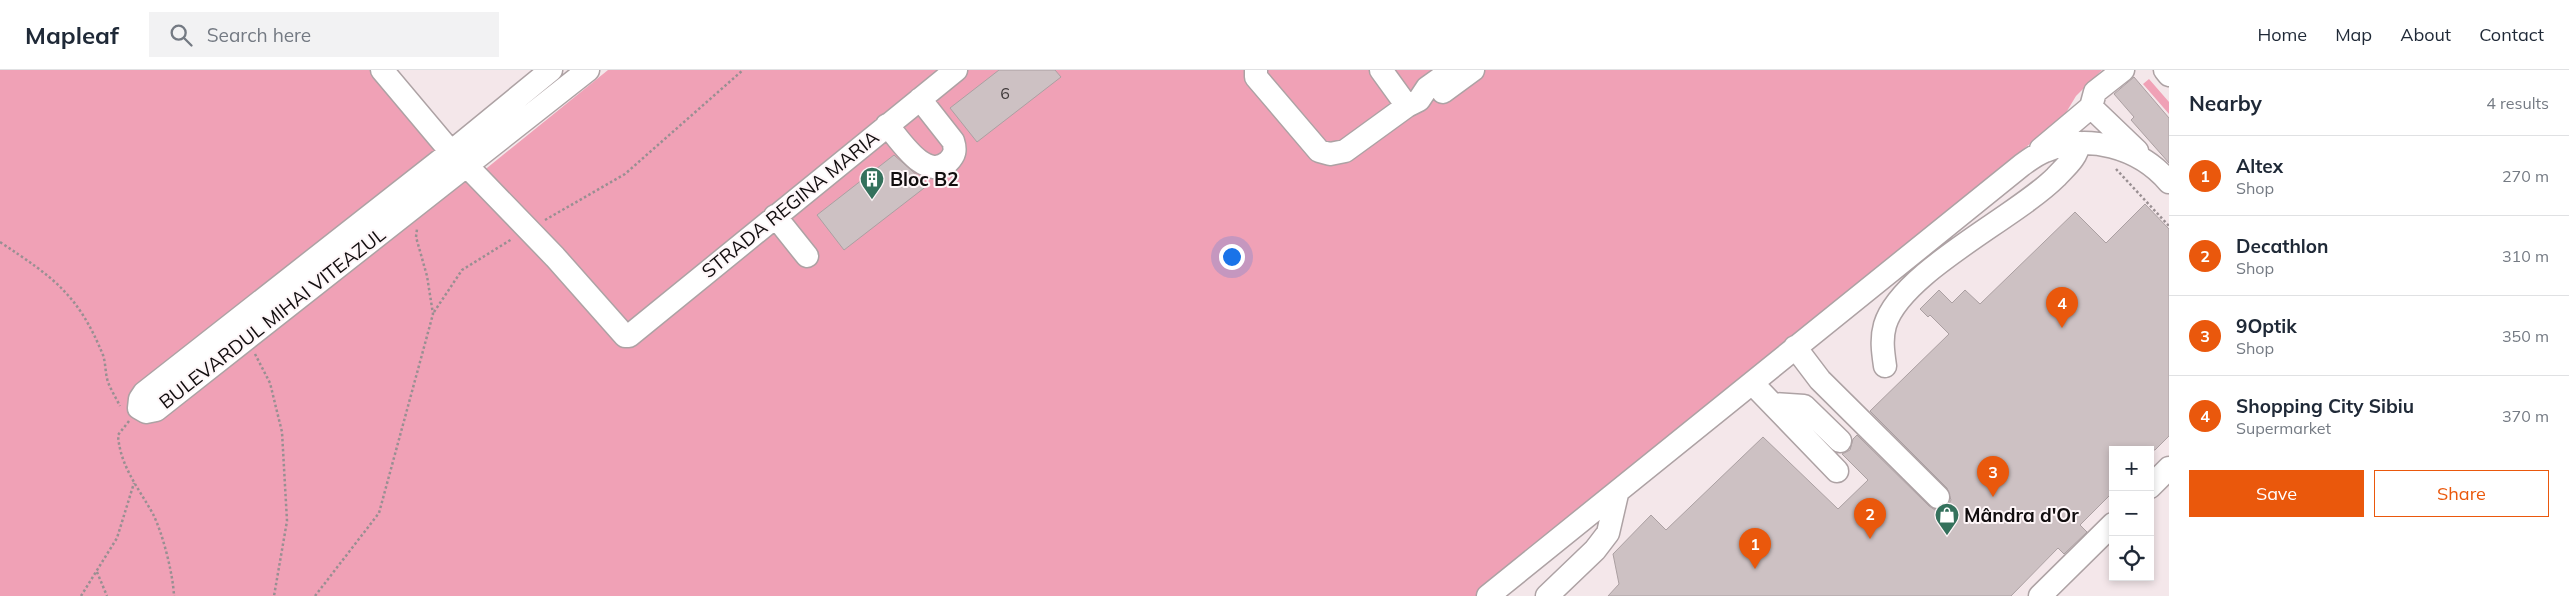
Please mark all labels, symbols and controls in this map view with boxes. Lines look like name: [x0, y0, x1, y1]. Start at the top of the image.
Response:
search box: [149, 12, 499, 57]
text: Mapleaf: [25, 20, 119, 50]
icon: search: [167, 21, 195, 49]
text: Search here: [207, 23, 311, 47]
text: Home: [2257, 23, 2307, 46]
text: Map: [2335, 23, 2372, 46]
text: About: [2400, 23, 2451, 46]
text: Contact: [2479, 23, 2544, 46]
house number: 6: [1000, 83, 1010, 103]
text: Nearby: [2189, 90, 2262, 116]
text: 4 results: [2486, 93, 2549, 113]
street label: STRADA REGINA MARIA: [696, 125, 884, 283]
text: Altex: [2236, 154, 2283, 178]
building icon: Bloc B2: [859, 166, 885, 200]
text: 1: [2200, 166, 2210, 186]
text: 270 m: [2502, 166, 2549, 186]
place label: Bloc B2: [890, 167, 959, 191]
text: Shop: [2236, 178, 2274, 198]
street label: BULEVARDUL MIHAI VITEAZUL: [154, 222, 390, 414]
text: Decathlon: [2236, 234, 2329, 258]
your location: [1219, 244, 1245, 270]
text: 2: [2200, 246, 2210, 266]
text: 310 m: [2502, 246, 2549, 266]
text: Shop: [2236, 258, 2274, 278]
pin: 4: [2046, 287, 2078, 328]
text: 9Optik: [2236, 314, 2297, 338]
text: 3: [2200, 326, 2210, 346]
text: 350 m: [2502, 326, 2549, 346]
text: Shop: [2236, 338, 2274, 358]
text: Shopping City Sibiu: [2236, 394, 2414, 418]
text: 4: [2200, 406, 2210, 426]
text: 370 m: [2502, 406, 2549, 426]
text: Supermarket: [2236, 418, 2331, 438]
map controls: [2109, 446, 2154, 581]
button: +: [2109, 446, 2154, 491]
pin: 3: [1977, 456, 2009, 497]
button: Save: [2189, 470, 2364, 517]
button: Share: [2374, 470, 2549, 517]
button: −: [2109, 491, 2154, 536]
pin: 2: [1854, 498, 1886, 539]
shop icon: Mândra d'Or: [1934, 502, 1960, 536]
place label: Mândra d'Or: [1964, 503, 2079, 527]
pin: 1: [1739, 528, 1771, 569]
button: locate: [2109, 536, 2154, 581]

